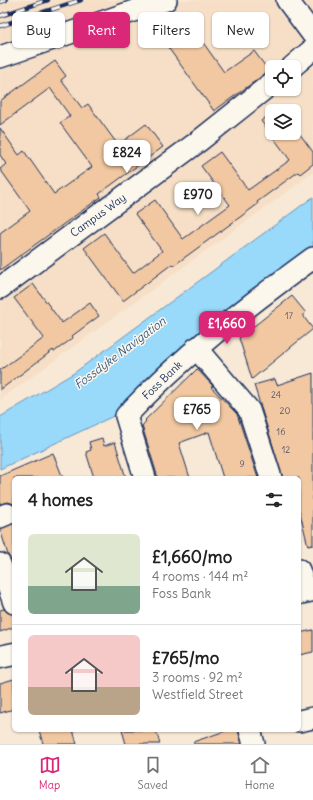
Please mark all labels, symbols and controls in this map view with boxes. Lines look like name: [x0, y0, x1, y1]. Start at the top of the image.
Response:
chip: Buy: [12, 12, 65, 48]
chip: Rent: [73, 12, 130, 48]
chip: Filters: [138, 12, 204, 48]
chip: New: [212, 12, 269, 48]
map controls: [265, 60, 301, 140]
button: locate: [265, 60, 301, 96]
button: layers: [265, 104, 301, 140]
pin: £824: [103, 140, 151, 174]
text: £824: [113, 144, 141, 161]
pin: £970: [174, 182, 222, 216]
text: £970: [183, 186, 213, 203]
street label: Campus Way: [67, 190, 129, 240]
house number: 17: [285, 310, 294, 321]
pin: £1,660: [194, 311, 260, 345]
water label: Fossdyke Navigation: [71, 313, 169, 392]
text: £1,660: [208, 315, 246, 332]
street label: Foss Bank: [139, 357, 185, 402]
house number: 24: [271, 389, 281, 400]
pin: £765: [173, 397, 221, 431]
text: £765: [183, 401, 211, 418]
house number: 20: [280, 405, 291, 416]
house number: 16: [277, 426, 285, 437]
house number: 12: [282, 444, 290, 455]
house number: 9: [239, 458, 245, 469]
text: 4 homes: [28, 489, 93, 511]
icon: filters: [263, 489, 285, 511]
text: £1,660/mo: [152, 546, 232, 568]
icon: home: [60, 550, 108, 598]
text: 4 rooms · 144 m²: [152, 568, 248, 585]
text: Foss Bank: [152, 585, 211, 602]
text: £765/mo: [152, 647, 219, 669]
icon: home: [60, 651, 108, 699]
text: 3 rooms · 92 m²: [152, 669, 243, 686]
text: Westfield Street: [152, 686, 243, 703]
tab: Map: [39, 754, 61, 792]
tab: Saved: [138, 754, 168, 792]
tab: Home: [245, 754, 274, 792]

